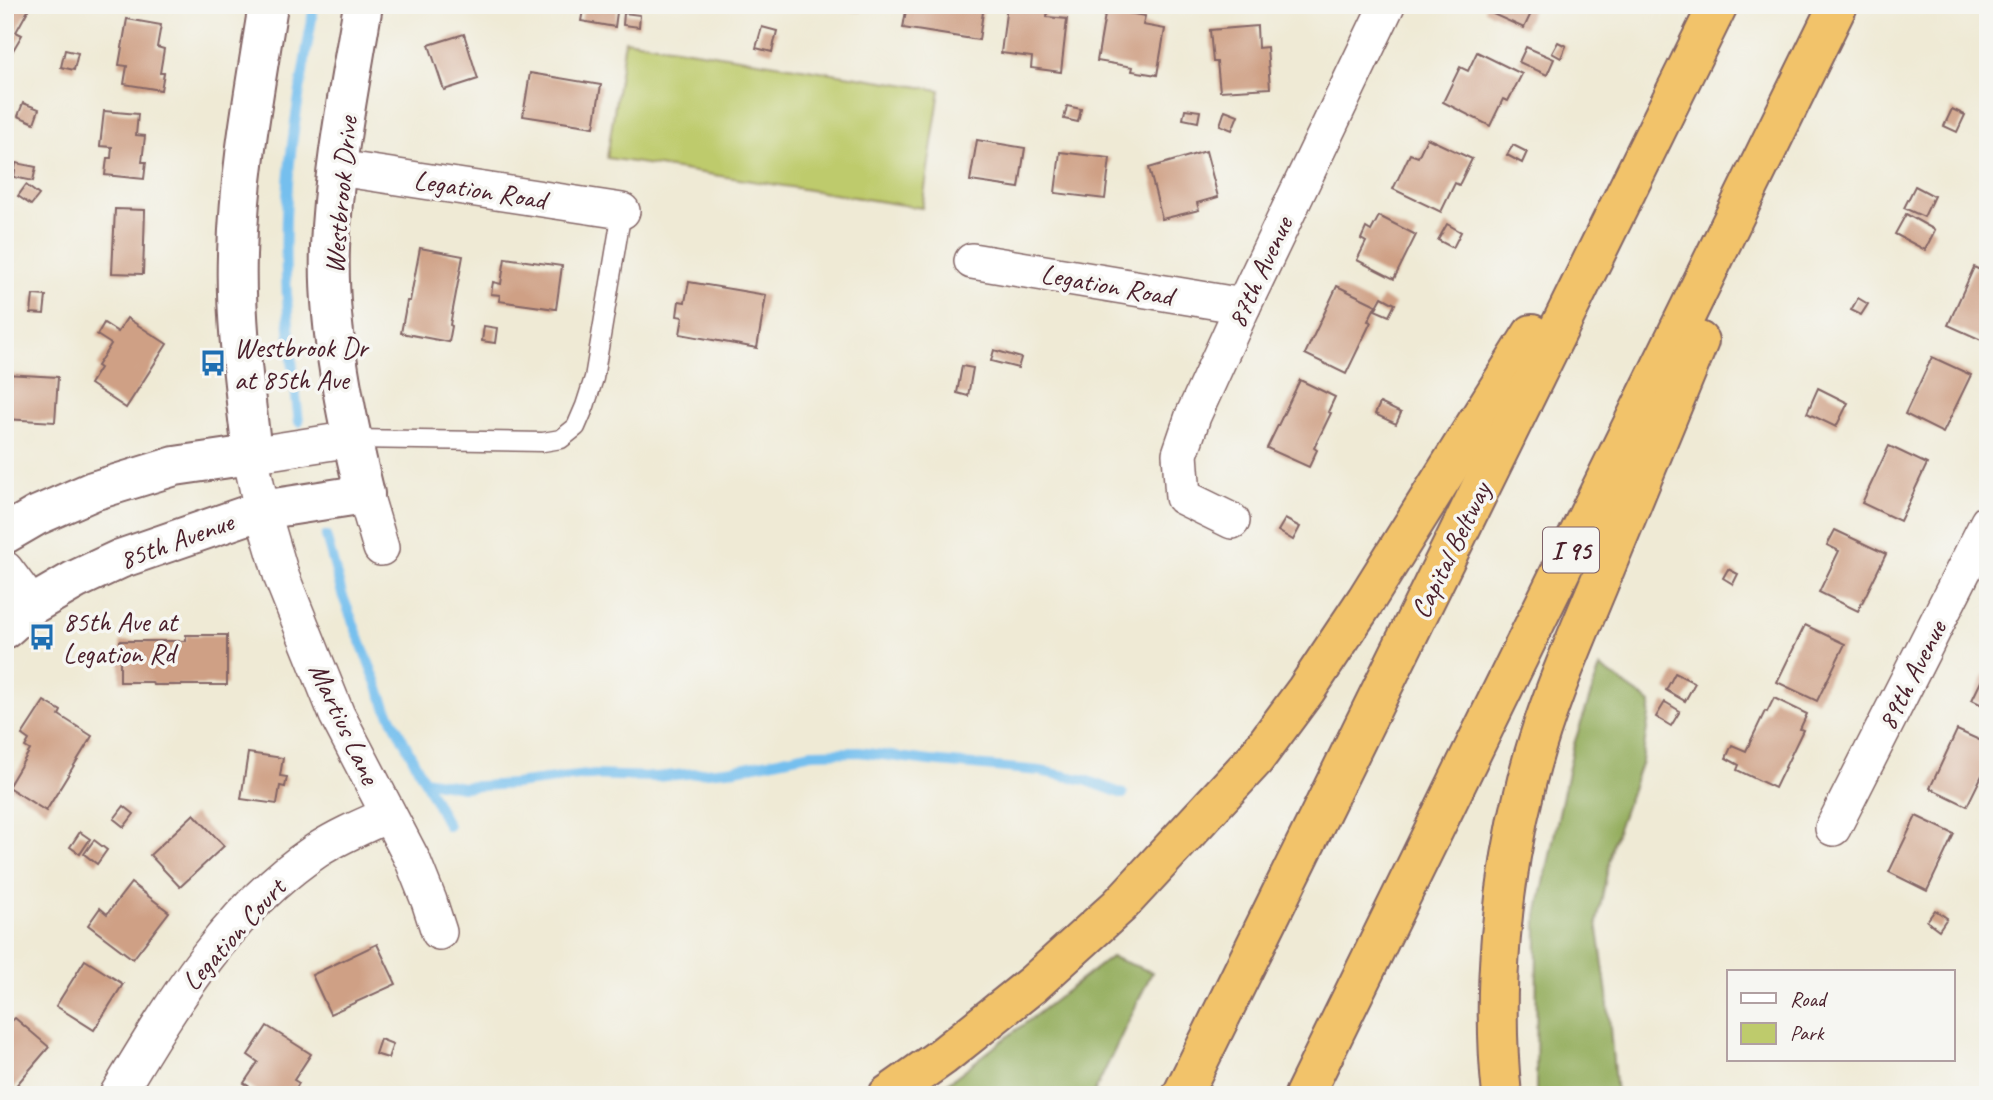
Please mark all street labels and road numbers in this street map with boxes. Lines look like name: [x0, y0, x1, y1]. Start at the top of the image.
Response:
street label: Westbrook Drive: [316, 113, 365, 275]
street label: Legation Road: [411, 162, 552, 218]
street label: 87th Avenue: [1219, 209, 1301, 333]
street label: Legation Road: [1038, 256, 1179, 314]
street label: Capital Beltway: [1403, 474, 1499, 624]
street label: 85th Avenue: [115, 503, 240, 577]
road number: I 95: [1543, 528, 1599, 572]
street label: 89th Avenue: [1869, 613, 1955, 736]
street label: Martius Lane: [301, 657, 389, 791]
street label: Legation Court: [174, 869, 295, 998]

